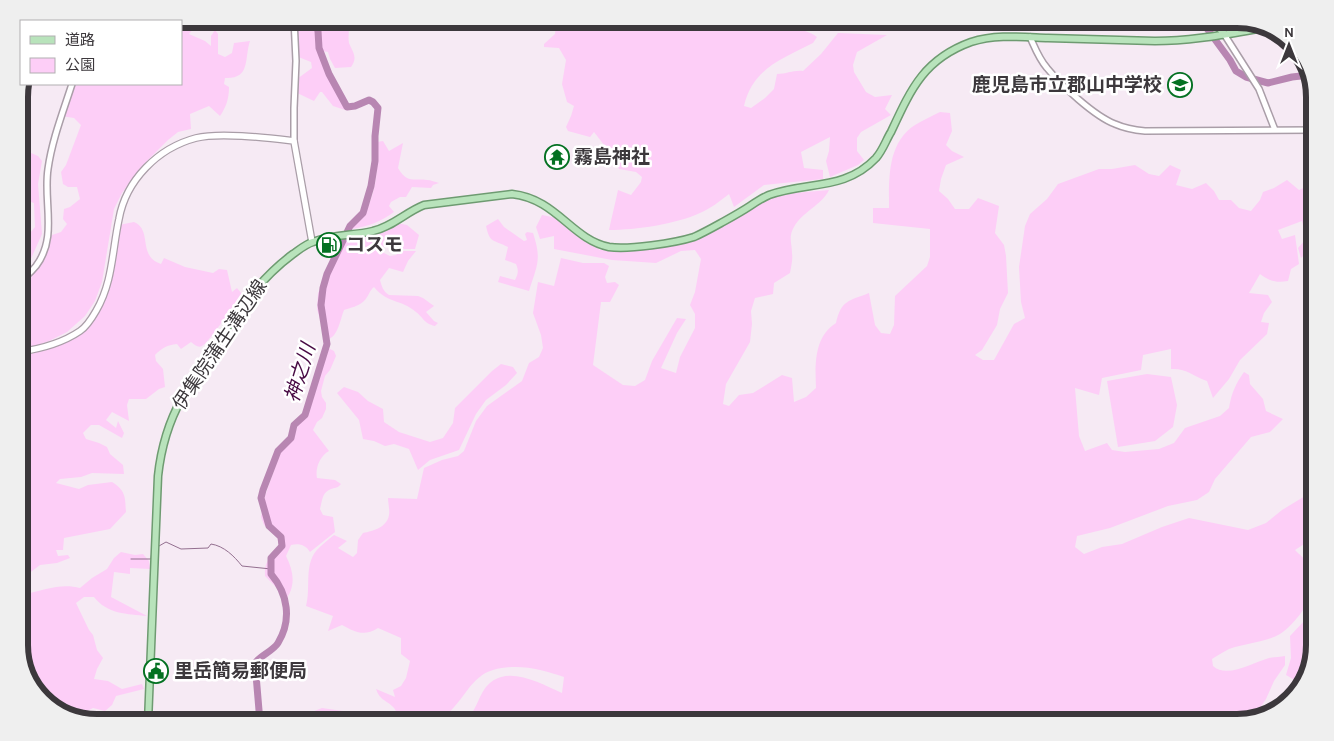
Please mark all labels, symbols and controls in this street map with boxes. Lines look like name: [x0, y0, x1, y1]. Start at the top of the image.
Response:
legend: [20, 20, 182, 85]
north arrow: [1264, 20, 1314, 70]
text: N: [1284, 24, 1294, 41]
text: 道路: [65, 31, 95, 49]
text: 公園: [65, 56, 95, 74]
school or university icon: 鹿児島市立郡山中学校: [1167, 72, 1193, 98]
place label: 鹿児島市立郡山中学校: [972, 74, 1162, 96]
temple icon: 霧島神社: [544, 144, 570, 170]
place label: 霧島神社: [574, 146, 650, 168]
fuel station icon: コスモ: [316, 232, 342, 258]
place label: コスモ: [346, 234, 403, 256]
street label: 伊集院蒲生溝辺線: [168, 276, 272, 414]
water label: 神之川: [280, 339, 320, 405]
public building icon: 里岳簡易郵便局: [143, 658, 169, 684]
place label: 里岳簡易郵便局: [174, 660, 307, 682]

